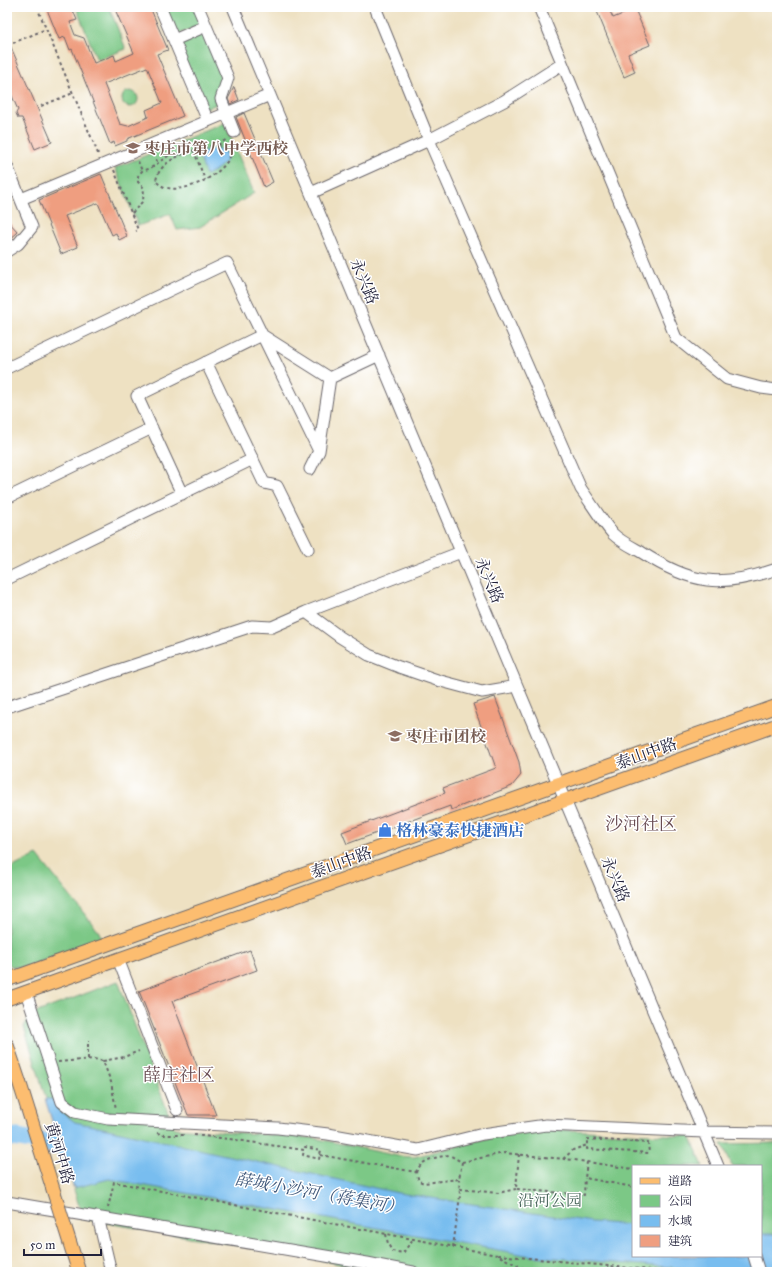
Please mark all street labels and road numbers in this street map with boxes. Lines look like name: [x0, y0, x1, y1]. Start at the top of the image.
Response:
street label: 永兴路: [346, 255, 383, 307]
street label: 永兴路: [471, 554, 508, 606]
street label: 泰山中路: [613, 734, 679, 773]
street label: 泰山中路: [308, 843, 374, 882]
street label: 永兴路: [597, 853, 634, 905]
street label: 黄河中路: [41, 1120, 78, 1187]

